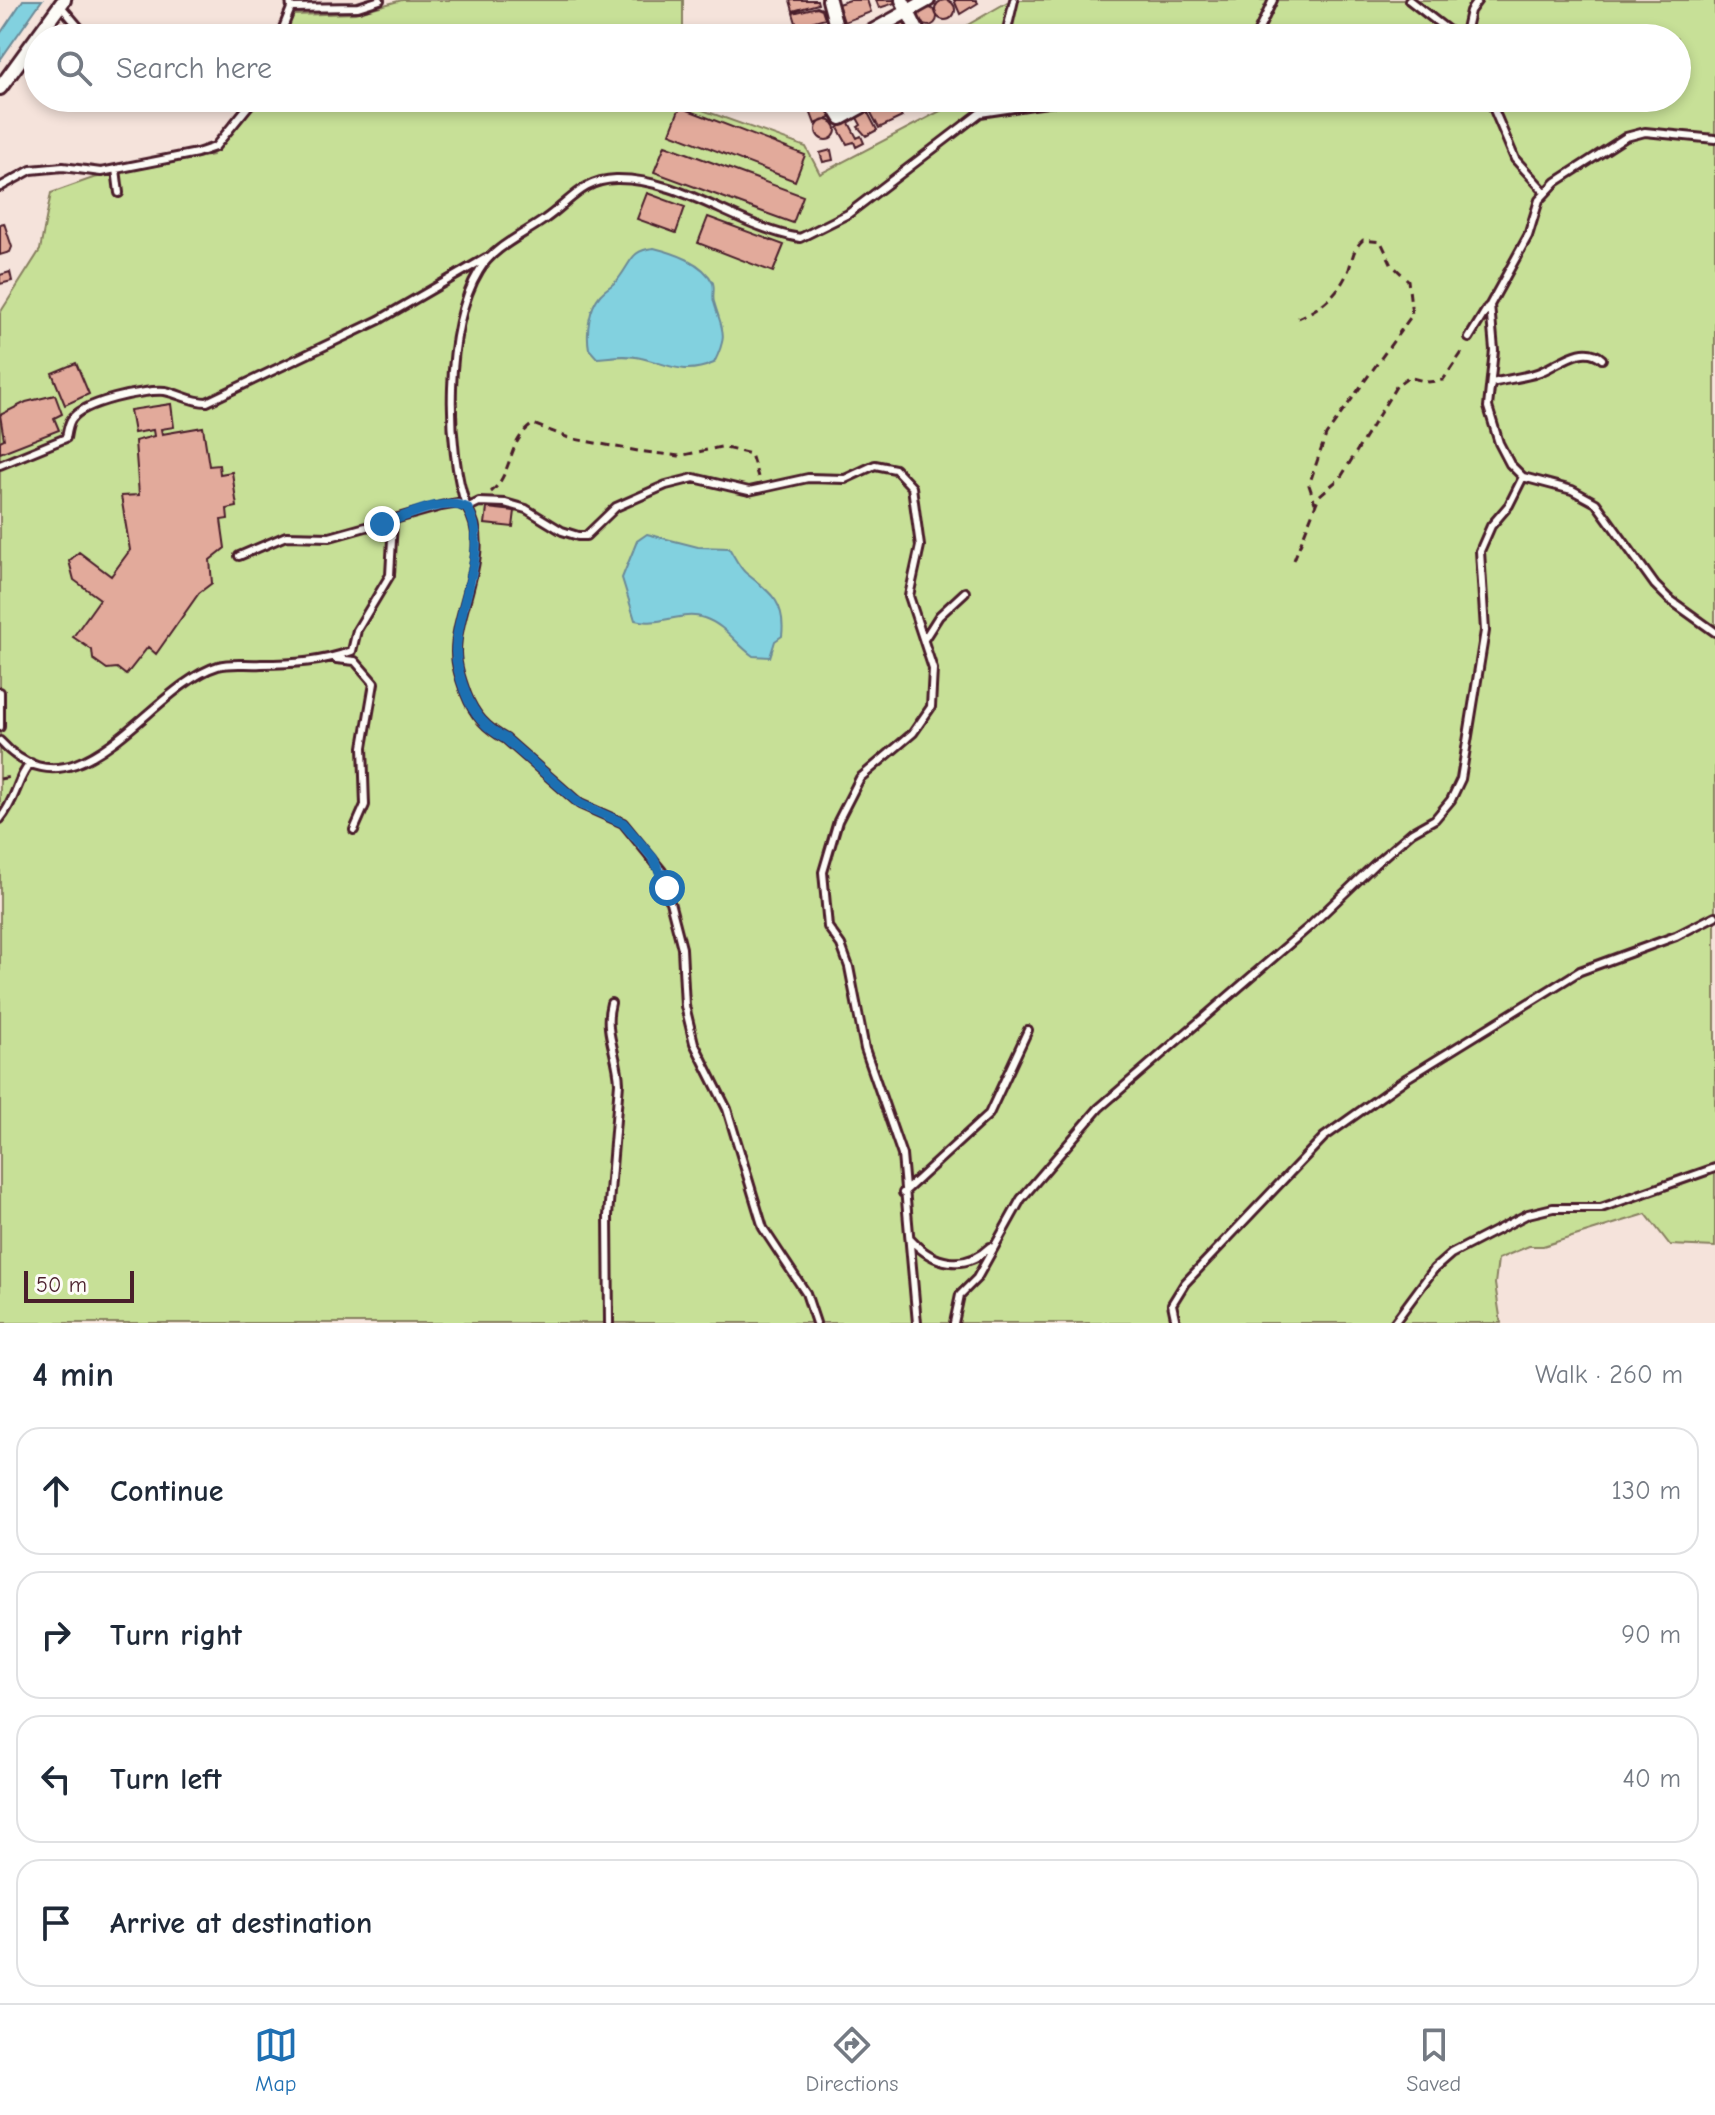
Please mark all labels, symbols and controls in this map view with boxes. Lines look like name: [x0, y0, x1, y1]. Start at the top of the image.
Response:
search box: [24, 24, 1691, 112]
icon: search: [52, 46, 96, 90]
text: Search here: [116, 51, 272, 86]
route end: [364, 506, 400, 542]
route start: [649, 870, 685, 906]
scale bar: [24, 1267, 134, 1303]
text: 50 m: [36, 1272, 87, 1298]
text: 4 min: [32, 1355, 114, 1395]
text: Walk · 260 m: [1535, 1360, 1683, 1390]
icon: ahead: [34, 1469, 78, 1513]
text: Continue: [110, 1474, 224, 1509]
text: 130 m: [1612, 1476, 1681, 1506]
icon: right: [34, 1613, 78, 1657]
text: Turn right: [110, 1618, 242, 1653]
text: 90 m: [1621, 1620, 1681, 1650]
icon: left: [34, 1757, 78, 1801]
text: Turn left: [110, 1762, 222, 1797]
text: 40 m: [1622, 1764, 1681, 1794]
icon: arrive: [34, 1901, 78, 1945]
text: Arrive at destination: [110, 1906, 372, 1941]
tab: Map: [254, 2023, 298, 2097]
tab: Directions: [806, 2023, 899, 2097]
tab: Saved: [1406, 2023, 1461, 2097]

